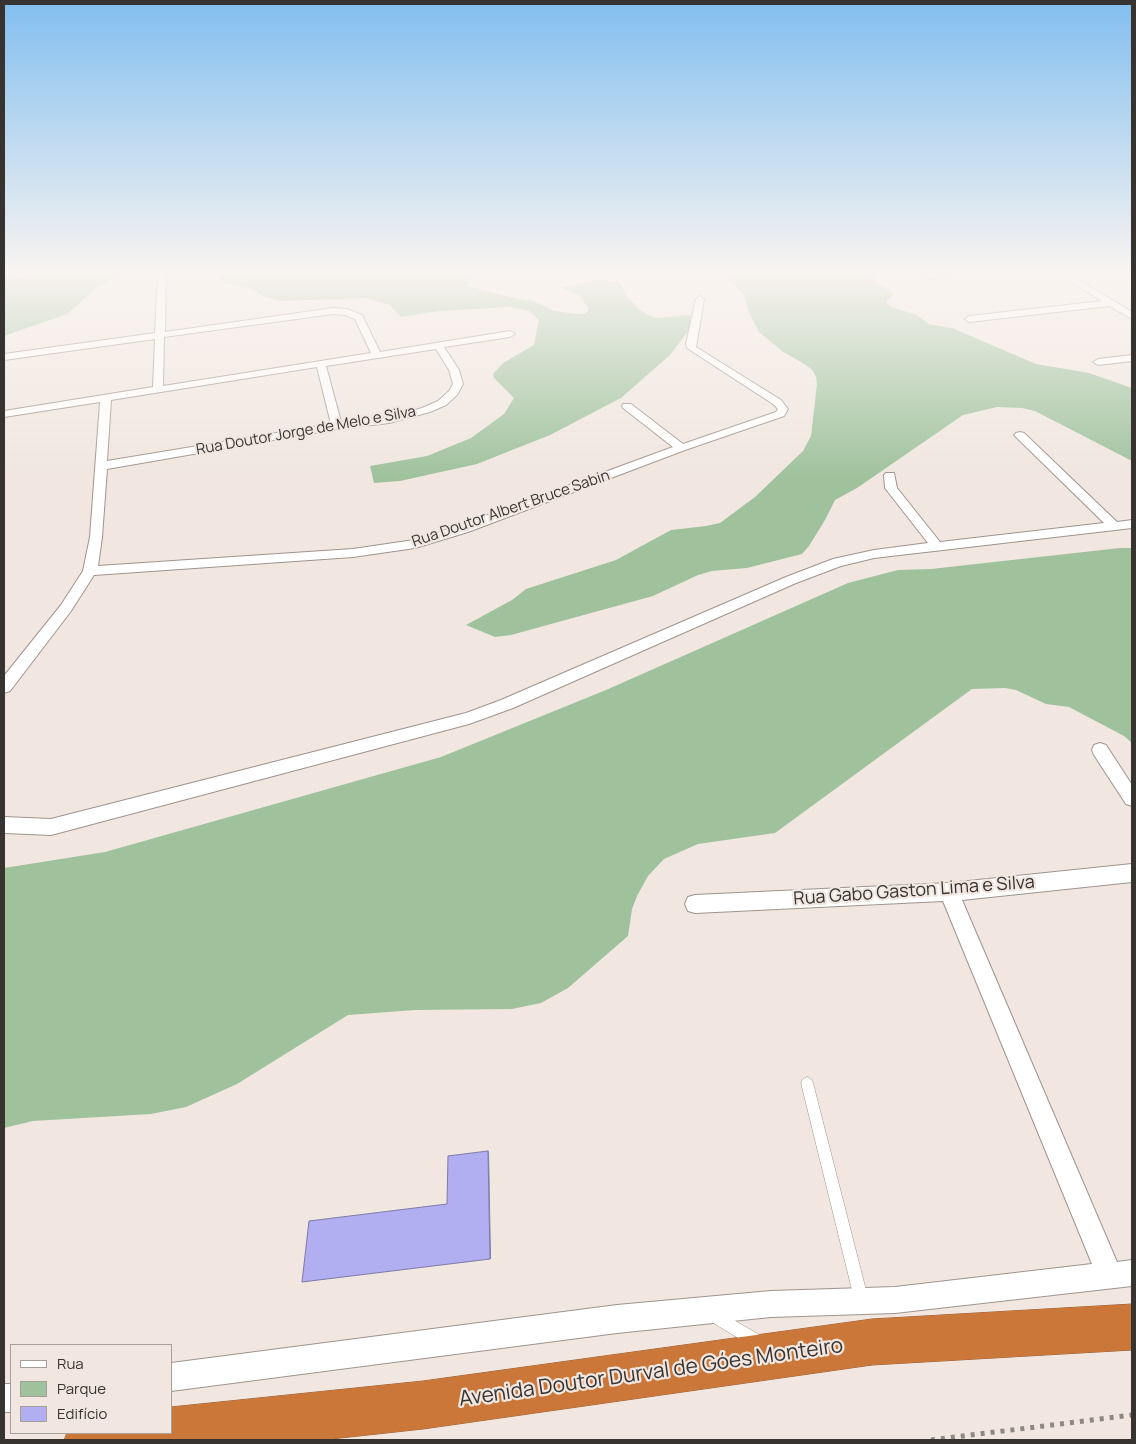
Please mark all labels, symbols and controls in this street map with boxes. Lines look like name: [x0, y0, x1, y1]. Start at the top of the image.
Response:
street label: Rua Doutor Jorge de Melo e Silva: [195, 403, 417, 459]
street label: Rua Doutor Albert Bruce Sabin: [410, 467, 612, 551]
street label: Rua Gabo Gaston Lima e Silva: [793, 872, 1035, 910]
street label: Avenida Doutor Durval de Góes Monteiro: [457, 1334, 845, 1412]
legend: [10, 1344, 172, 1434]
text: Rua: [57, 1353, 84, 1374]
text: Parque: [57, 1378, 106, 1399]
text: Edifício: [57, 1403, 107, 1424]

